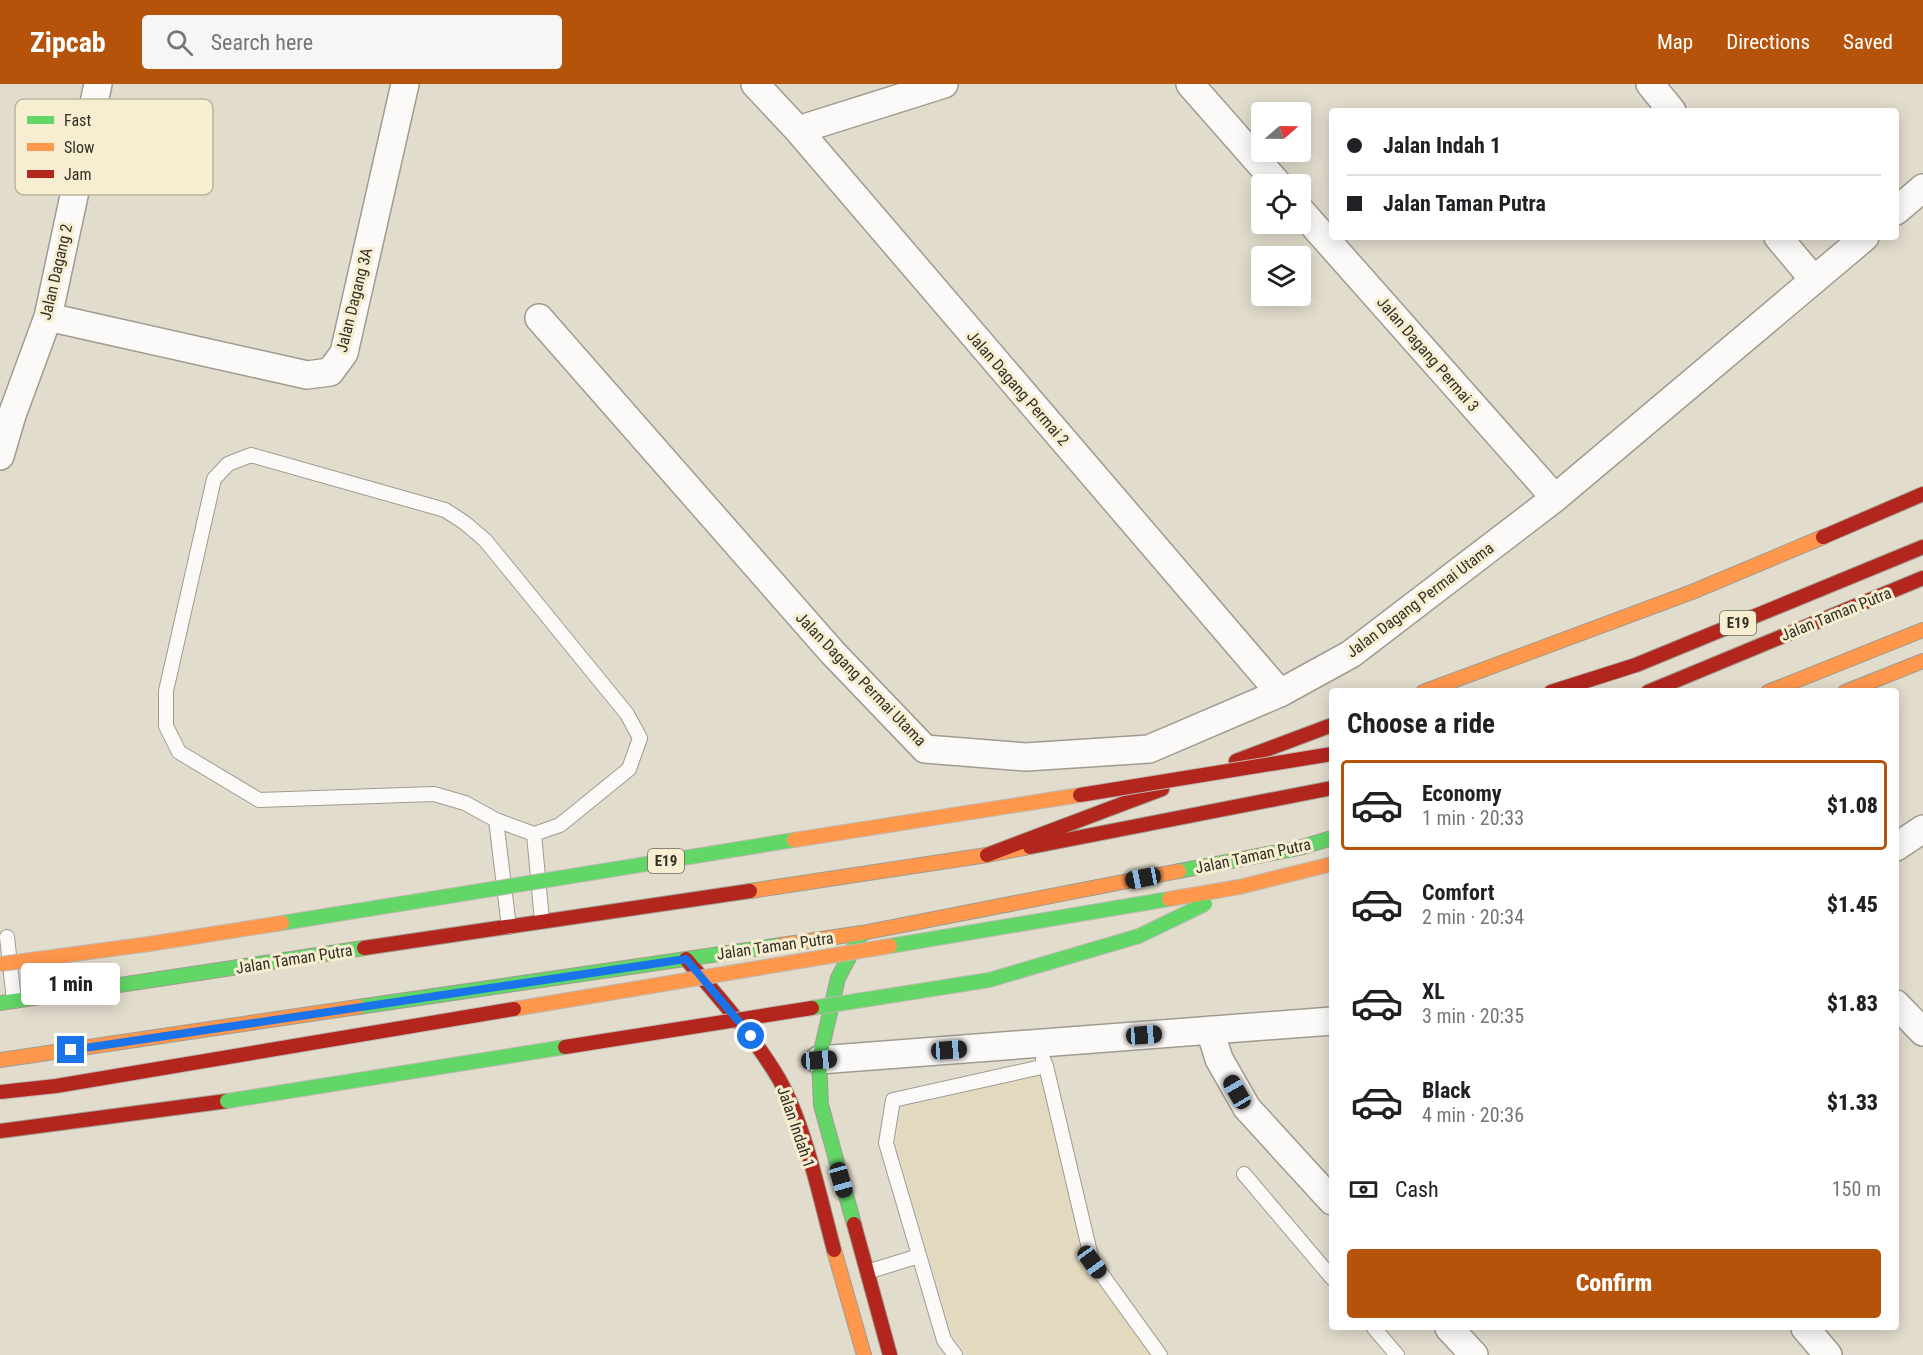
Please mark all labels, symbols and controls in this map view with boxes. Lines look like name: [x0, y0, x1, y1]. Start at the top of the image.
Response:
search box: [142, 15, 562, 69]
text: Zipcab: [30, 26, 106, 59]
icon: search: [163, 26, 196, 59]
text: Search here: [211, 30, 313, 55]
text: Map: [1657, 30, 1693, 54]
text: Directions: [1726, 30, 1810, 54]
text: Saved: [1843, 30, 1893, 54]
legend: [15, 99, 213, 195]
north arrow: [1251, 102, 1311, 162]
map controls: [1251, 102, 1311, 306]
text: Fast: [64, 111, 91, 130]
text: Jalan Indah 1: [1383, 133, 1501, 158]
text: Slow: [64, 138, 94, 157]
text: Jam: [64, 165, 91, 184]
button: locate: [1251, 174, 1311, 234]
text: Jalan Taman Putra: [1383, 191, 1546, 216]
street label: Jalan Dagang 2: [36, 222, 76, 322]
street label: Jalan Dagang 3A: [332, 246, 376, 354]
button: layers: [1251, 246, 1311, 306]
street label: Jalan Dagang Permai 3: [1373, 293, 1483, 415]
street label: Jalan Dagang Permai 2: [963, 327, 1073, 449]
street label: Jalan Dagang Permai Utama: [1343, 539, 1497, 661]
street label: Jalan Taman Putra: [1778, 583, 1894, 645]
street label: Jalan Dagang Permai Utama: [792, 608, 930, 750]
road number: E19: [1720, 611, 1756, 635]
text: Choose a ride: [1347, 708, 1495, 740]
icon: car: [1350, 778, 1404, 832]
text: Economy: [1422, 781, 1502, 806]
text: $1.08: [1827, 793, 1878, 818]
text: 1 min · 20:33: [1422, 806, 1524, 830]
street label: Jalan Taman Putra: [1193, 834, 1313, 878]
road number: E19: [648, 849, 684, 873]
car: [1124, 866, 1162, 890]
icon: car: [1350, 877, 1404, 931]
text: Comfort: [1422, 880, 1495, 905]
text: $1.45: [1827, 892, 1878, 917]
text: 2 min · 20:34: [1422, 905, 1524, 929]
street label: Jalan Taman Putra: [715, 928, 835, 964]
street label: Jalan Taman Putra: [234, 940, 354, 978]
callout: 1 min: [22, 963, 121, 1005]
text: 1 min: [48, 972, 93, 996]
icon: car: [1350, 976, 1404, 1030]
text: XL: [1422, 979, 1445, 1004]
text: $1.83: [1827, 991, 1878, 1016]
text: 3 min · 20:35: [1422, 1004, 1524, 1028]
route start: [737, 1022, 764, 1049]
car: [1125, 1025, 1163, 1045]
route end: [57, 1036, 84, 1063]
car: [930, 1040, 968, 1060]
car: [800, 1050, 838, 1070]
car: [1220, 1072, 1254, 1112]
icon: car: [1350, 1075, 1404, 1129]
text: Black: [1422, 1078, 1471, 1103]
street label: Jalan Indah 1: [773, 1084, 819, 1170]
text: $1.33: [1827, 1090, 1878, 1115]
text: 4 min · 20:36: [1422, 1103, 1524, 1127]
car: [827, 1160, 855, 1200]
icon: cash: [1347, 1173, 1380, 1206]
text: Cash: [1395, 1177, 1439, 1202]
text: 150 m: [1832, 1177, 1881, 1201]
car: [1074, 1242, 1110, 1282]
button: Confirm: [1347, 1249, 1881, 1318]

